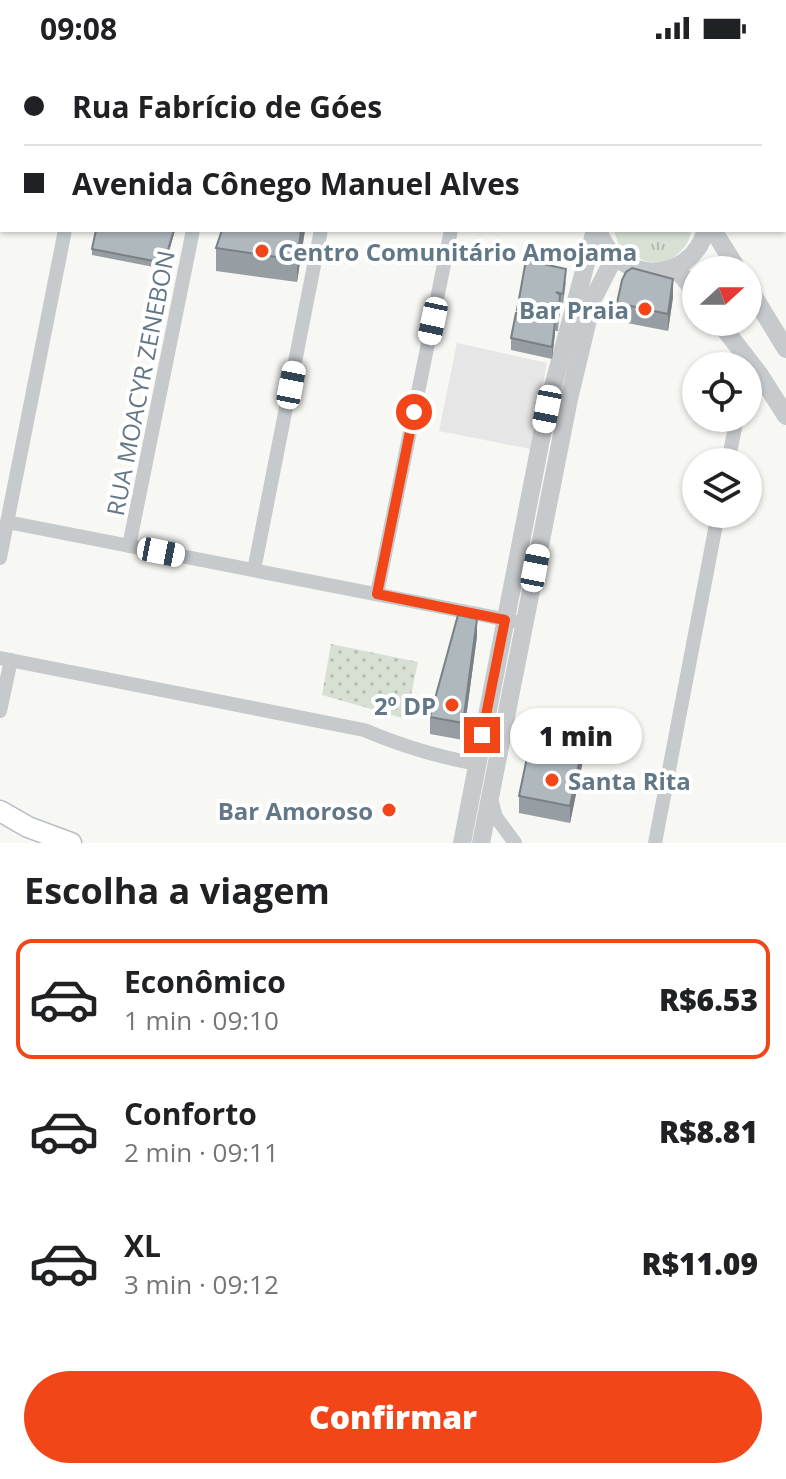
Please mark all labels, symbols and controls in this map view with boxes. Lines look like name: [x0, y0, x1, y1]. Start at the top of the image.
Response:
text: 09:08: [40, 8, 117, 49]
text: Rua Fabrício de Góes: [72, 86, 382, 127]
text: Avenida Cônego Manuel Alves: [72, 163, 520, 204]
place label: Centro Comunitário Amojama: [278, 235, 637, 268]
marker: Centro Comunitário Amojama: [253, 242, 271, 260]
street label: RUA MOACYR ZENEBON: [98, 248, 182, 518]
north arrow: [682, 256, 762, 336]
map controls: [682, 256, 762, 528]
place label: Bar Praia: [519, 293, 629, 326]
car: [416, 295, 450, 347]
marker: Bar Praia: [636, 300, 654, 318]
button: locate: [682, 352, 762, 432]
car: [275, 359, 307, 411]
car: [531, 383, 563, 435]
route start: [396, 394, 432, 430]
button: layers: [682, 448, 762, 528]
car: [135, 536, 187, 568]
car: [519, 542, 551, 594]
place label: 2º DP: [374, 689, 436, 722]
marker: 2º DP: [443, 696, 461, 714]
callout: 1 min: [510, 707, 642, 763]
route end: [464, 717, 500, 753]
text: 1 min: [539, 718, 613, 754]
place label: Santa Rita: [568, 764, 691, 797]
marker: Santa Rita: [543, 771, 561, 789]
place label: Bar Amoroso: [218, 794, 373, 827]
marker: Bar Amoroso: [380, 801, 398, 819]
text: Escolha a viagem: [24, 866, 330, 915]
text: Econômico: [124, 961, 286, 1002]
icon: car: [28, 963, 100, 1035]
text: R$6.53: [659, 979, 758, 1020]
text: 1 min · 09:10: [124, 1002, 279, 1038]
text: Conforto: [124, 1093, 257, 1134]
icon: car: [28, 1095, 100, 1167]
text: R$8.81: [659, 1111, 758, 1152]
text: 2 min · 09:11: [124, 1134, 279, 1170]
text: XL: [124, 1225, 161, 1266]
icon: car: [28, 1227, 100, 1299]
text: R$11.09: [641, 1243, 758, 1284]
text: 3 min · 09:12: [124, 1266, 279, 1302]
button: Confirmar: [24, 1371, 762, 1463]

